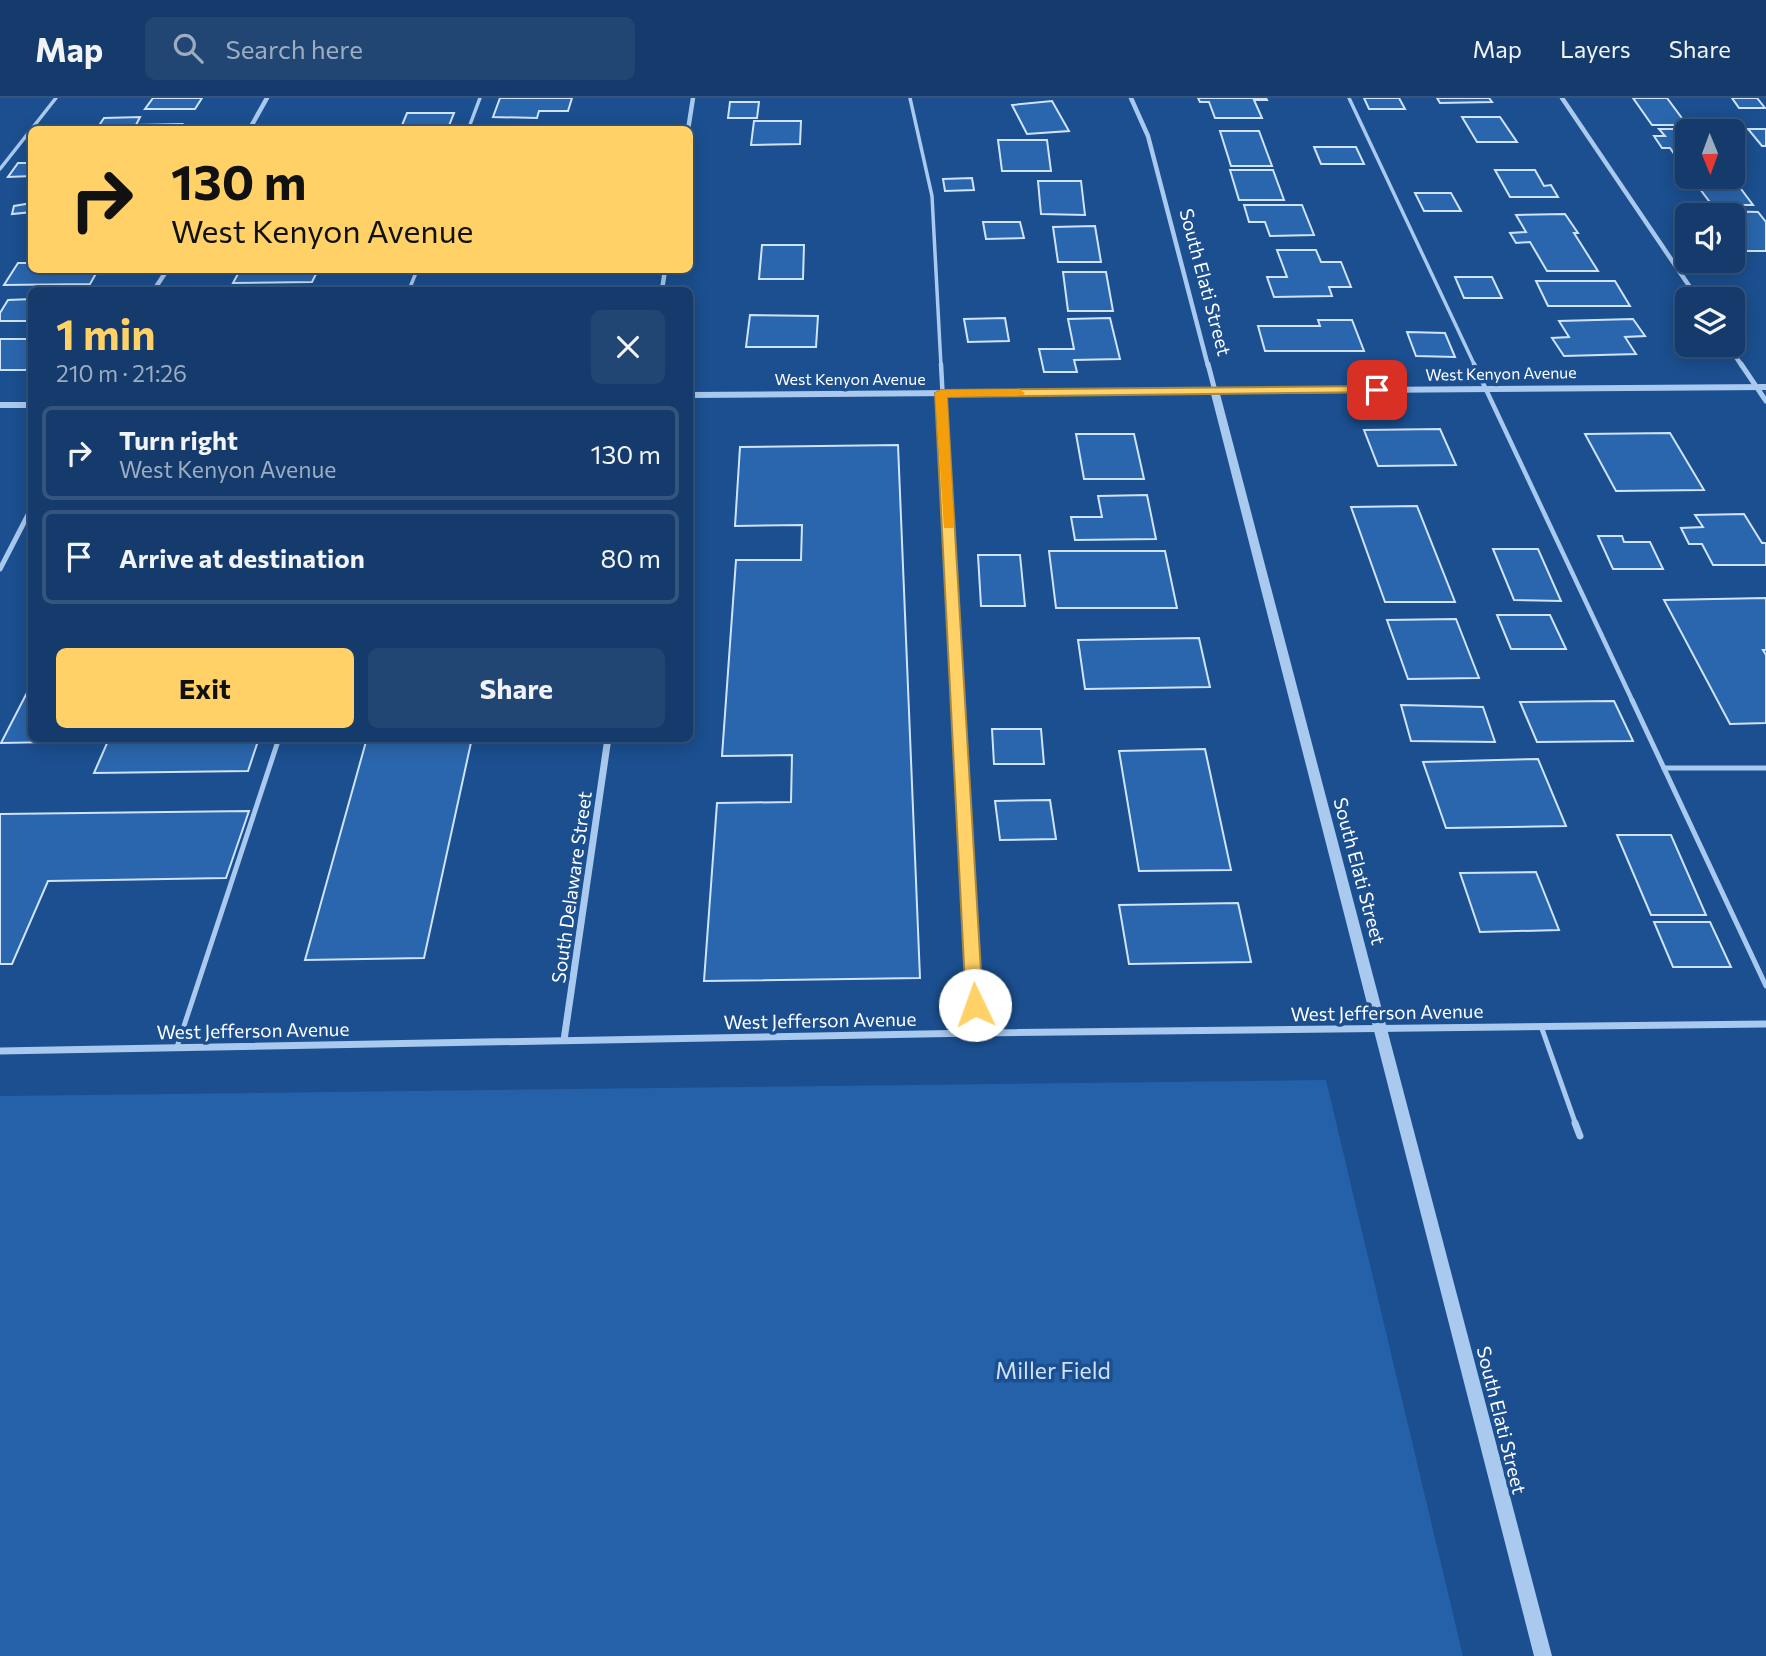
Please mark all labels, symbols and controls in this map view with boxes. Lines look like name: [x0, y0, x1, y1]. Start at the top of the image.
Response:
search box: [145, 17, 635, 80]
text: Map: [35, 28, 103, 69]
icon: search: [169, 29, 207, 67]
text: Search here: [225, 33, 363, 64]
text: Map: [1473, 34, 1522, 63]
text: Layers: [1560, 34, 1631, 63]
text: Share: [1669, 34, 1731, 63]
north arrow: [1675, 119, 1745, 189]
map controls: [1675, 119, 1745, 357]
text: 130 m: [171, 150, 306, 210]
icon: right: [56, 154, 147, 245]
button: sound: [1675, 203, 1745, 273]
street label: South Elati Street: [1175, 206, 1237, 358]
text: West Kenyon Avenue: [171, 210, 473, 250]
button: layers: [1675, 287, 1745, 357]
text: 1 min: [56, 307, 156, 359]
button: close: [591, 310, 665, 384]
text: 210 m · 21:26: [56, 359, 187, 387]
pin: [1347, 360, 1407, 420]
street label: West Kenyon Avenue: [1425, 362, 1577, 384]
street label: West Kenyon Avenue: [774, 369, 926, 388]
icon: arrive: [1358, 371, 1396, 409]
text: Turn right: [119, 424, 238, 455]
icon: right: [60, 434, 98, 472]
text: 130 m: [590, 438, 661, 469]
text: West Kenyon Avenue: [119, 455, 336, 483]
icon: arrive: [60, 538, 98, 576]
text: Arrive at destination: [119, 542, 365, 573]
text: 80 m: [601, 542, 661, 573]
button: Exit: [56, 648, 354, 728]
button: Share: [368, 648, 665, 728]
street label: South Delaware Street: [546, 789, 596, 984]
street label: South Elati Street: [1329, 795, 1391, 947]
position arrow: [938, 968, 1012, 1042]
street label: West Jefferson Avenue: [1290, 999, 1484, 1025]
street label: West Jefferson Avenue: [723, 1007, 917, 1033]
street label: West Jefferson Avenue: [156, 1017, 350, 1043]
street label: South Elati Street: [1473, 1344, 1532, 1496]
park label: Miller Field: [995, 1356, 1111, 1384]

